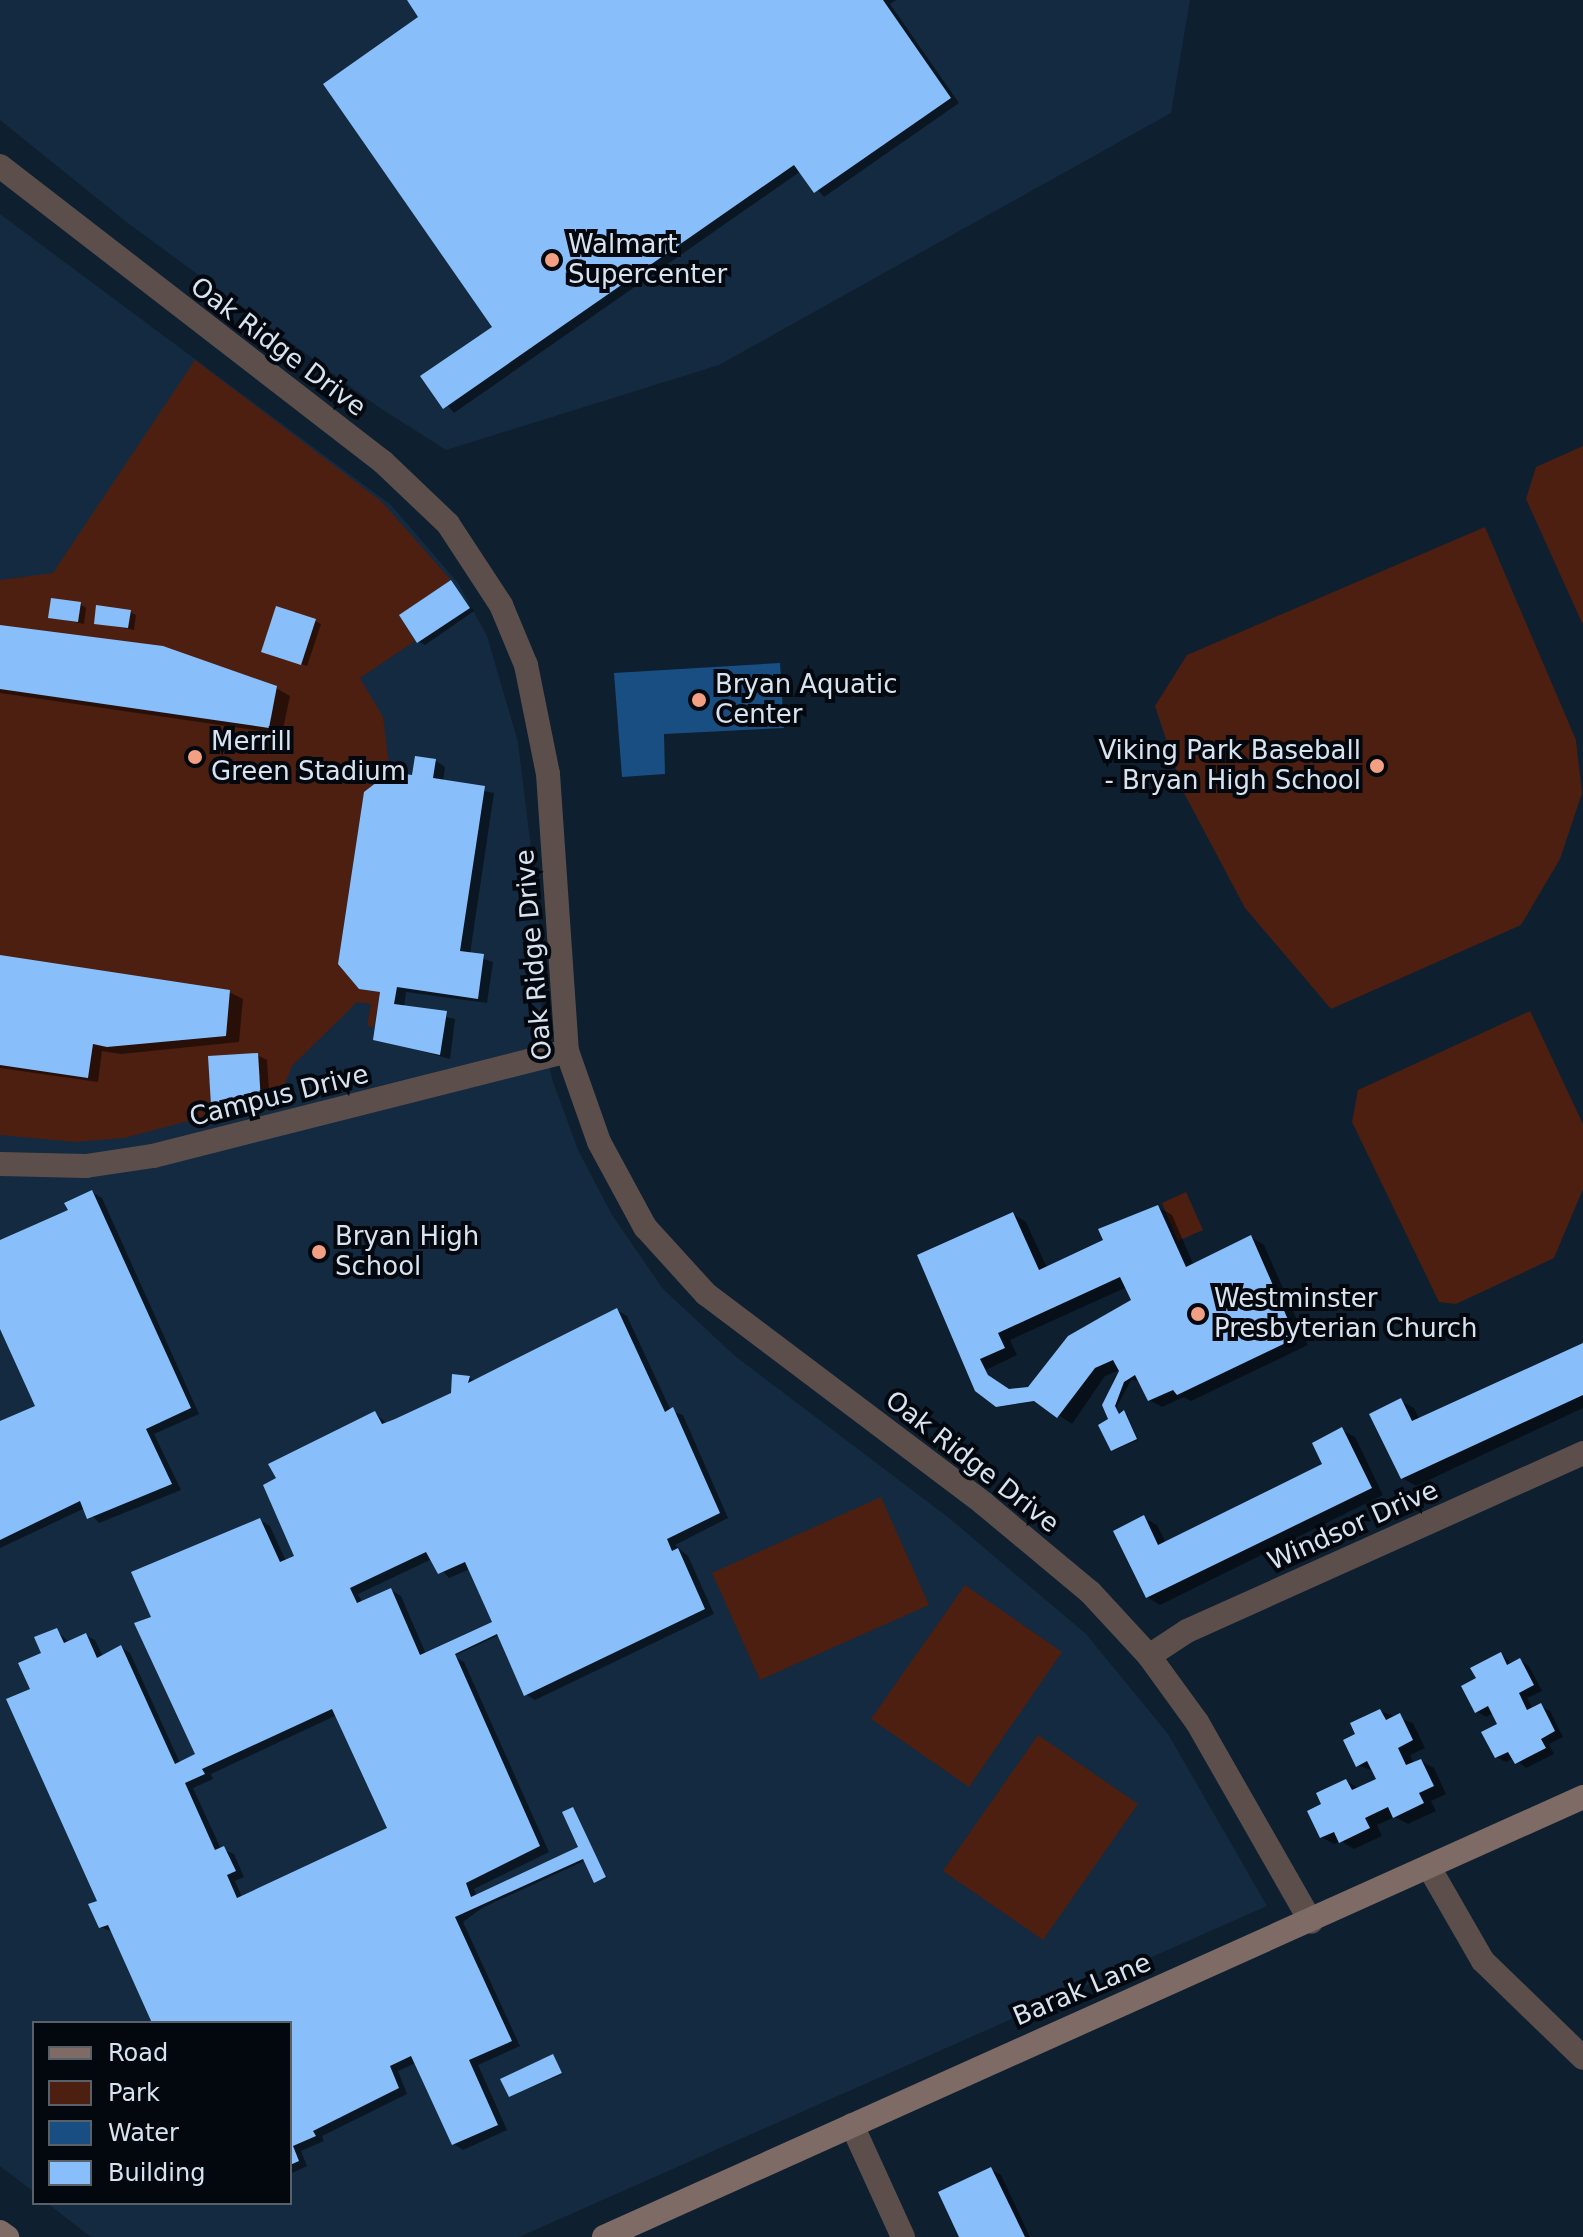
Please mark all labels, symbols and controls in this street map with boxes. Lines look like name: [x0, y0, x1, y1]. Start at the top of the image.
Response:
place label: Walmart Supercenter: [568, 229, 727, 290]
marker: Walmart Supercenter: [543, 251, 561, 269]
street label: Oak Ridge Drive: [184, 271, 372, 423]
place label: Bryan Aquatic Center: [715, 669, 898, 730]
marker: Bryan Aquatic Center: [690, 691, 708, 709]
place label: Merrill Green Stadium: [211, 726, 406, 788]
place label: Viking Park Baseball - Bryan High School: [1098, 735, 1361, 796]
marker: Merrill Green Stadium: [186, 748, 204, 766]
marker: Viking Park Baseball - Bryan High School: [1368, 757, 1386, 775]
street label: Oak Ridge Drive: [509, 848, 559, 1062]
street label: Campus Drive: [186, 1059, 372, 1133]
place label: Bryan High School: [335, 1221, 479, 1282]
marker: Bryan High School: [310, 1243, 328, 1261]
place label: Westminster Presbyterian Church: [1214, 1283, 1478, 1344]
marker: Westminster Presbyterian Church: [1189, 1305, 1207, 1323]
street label: Oak Ridge Drive: [879, 1385, 1065, 1539]
street label: Windsor Drive: [1263, 1475, 1443, 1577]
street label: Barak Lane: [1008, 1947, 1156, 2033]
legend: [32, 2021, 292, 2205]
text: Road: [108, 2039, 168, 2067]
text: Park: [108, 2079, 160, 2107]
text: Water: [108, 2119, 179, 2147]
text: Building: [108, 2159, 205, 2187]

